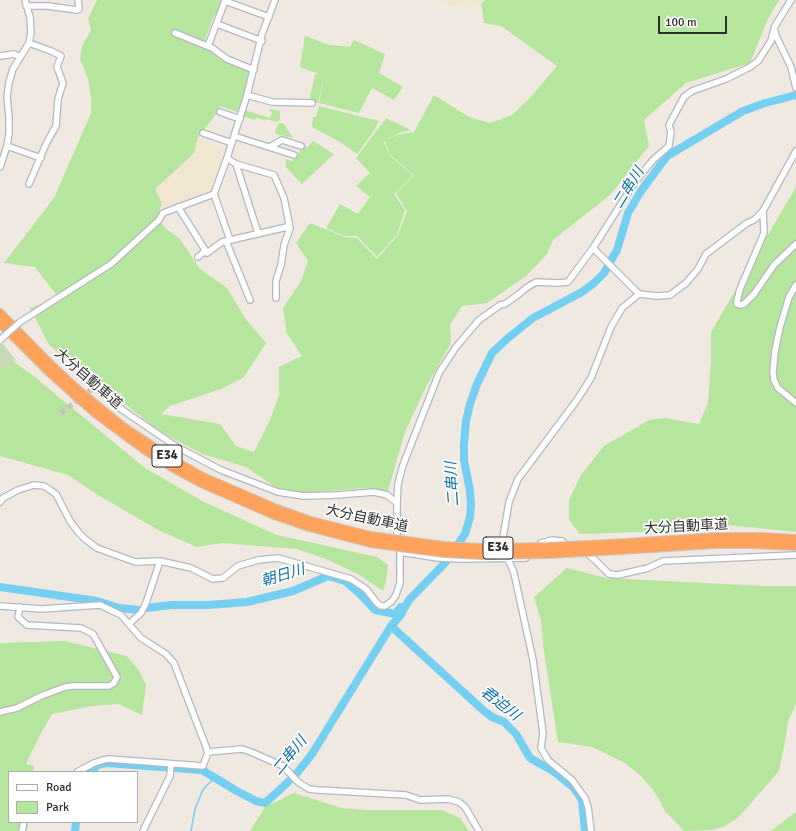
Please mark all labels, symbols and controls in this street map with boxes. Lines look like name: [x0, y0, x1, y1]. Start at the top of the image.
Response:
scale bar: [660, 8, 729, 34]
text: 100 m: [665, 15, 697, 30]
water label: 二串川: [609, 164, 649, 212]
street label: 大分自動車道: [51, 345, 125, 413]
road number: E34: [152, 445, 182, 467]
water label: 二串川: [442, 461, 464, 507]
street label: 大分自動車道: [324, 502, 410, 536]
street label: 大分自動車道: [644, 516, 728, 538]
road number: E34: [483, 537, 513, 559]
water label: 朝日川: [259, 561, 307, 591]
water label: 君迫川: [477, 683, 523, 725]
water label: 二串川: [269, 733, 311, 779]
legend: [8, 771, 138, 823]
text: Road: [46, 780, 72, 795]
text: Park: [46, 800, 69, 815]

